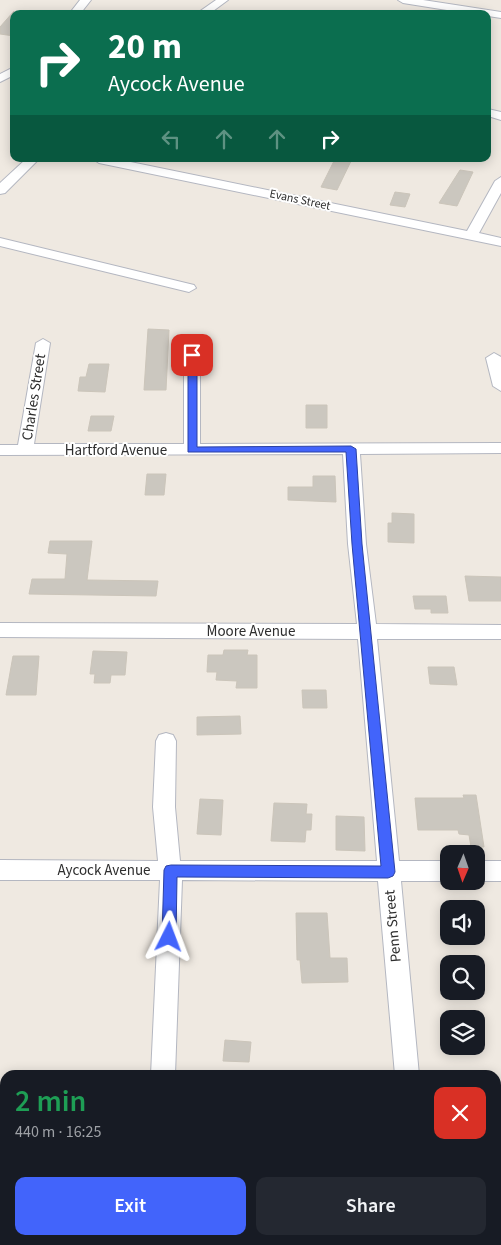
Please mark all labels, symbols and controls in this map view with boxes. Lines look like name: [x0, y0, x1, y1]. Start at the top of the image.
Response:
text: 20 m: [108, 22, 182, 72]
icon: right: [25, 30, 90, 95]
text: Aycock Avenue: [108, 68, 245, 100]
icon: left: [157, 125, 185, 153]
icon: ahead: [210, 125, 238, 153]
icon: ahead: [263, 125, 291, 153]
icon: right: [316, 125, 344, 153]
street label: Evans Street: [268, 185, 332, 215]
pin: [171, 334, 213, 376]
icon: arrive: [178, 341, 206, 369]
street label: Charles Street: [17, 352, 51, 442]
street label: Hartford Avenue: [65, 440, 167, 461]
street label: Moore Avenue: [207, 621, 295, 642]
north arrow: [440, 845, 485, 890]
map controls: [440, 845, 485, 1055]
street label: Aycock Avenue: [57, 860, 151, 881]
street label: Penn Street: [379, 889, 407, 963]
button: sound: [440, 900, 485, 945]
position arrow: [142, 910, 194, 962]
button: search: [440, 955, 485, 1000]
button: layers: [440, 1010, 485, 1055]
text: 2 min: [15, 1080, 86, 1123]
button: close: [434, 1087, 486, 1139]
text: 440 m · 16:25: [15, 1121, 102, 1143]
button: Exit: [15, 1177, 246, 1235]
button: Share: [256, 1177, 486, 1235]

